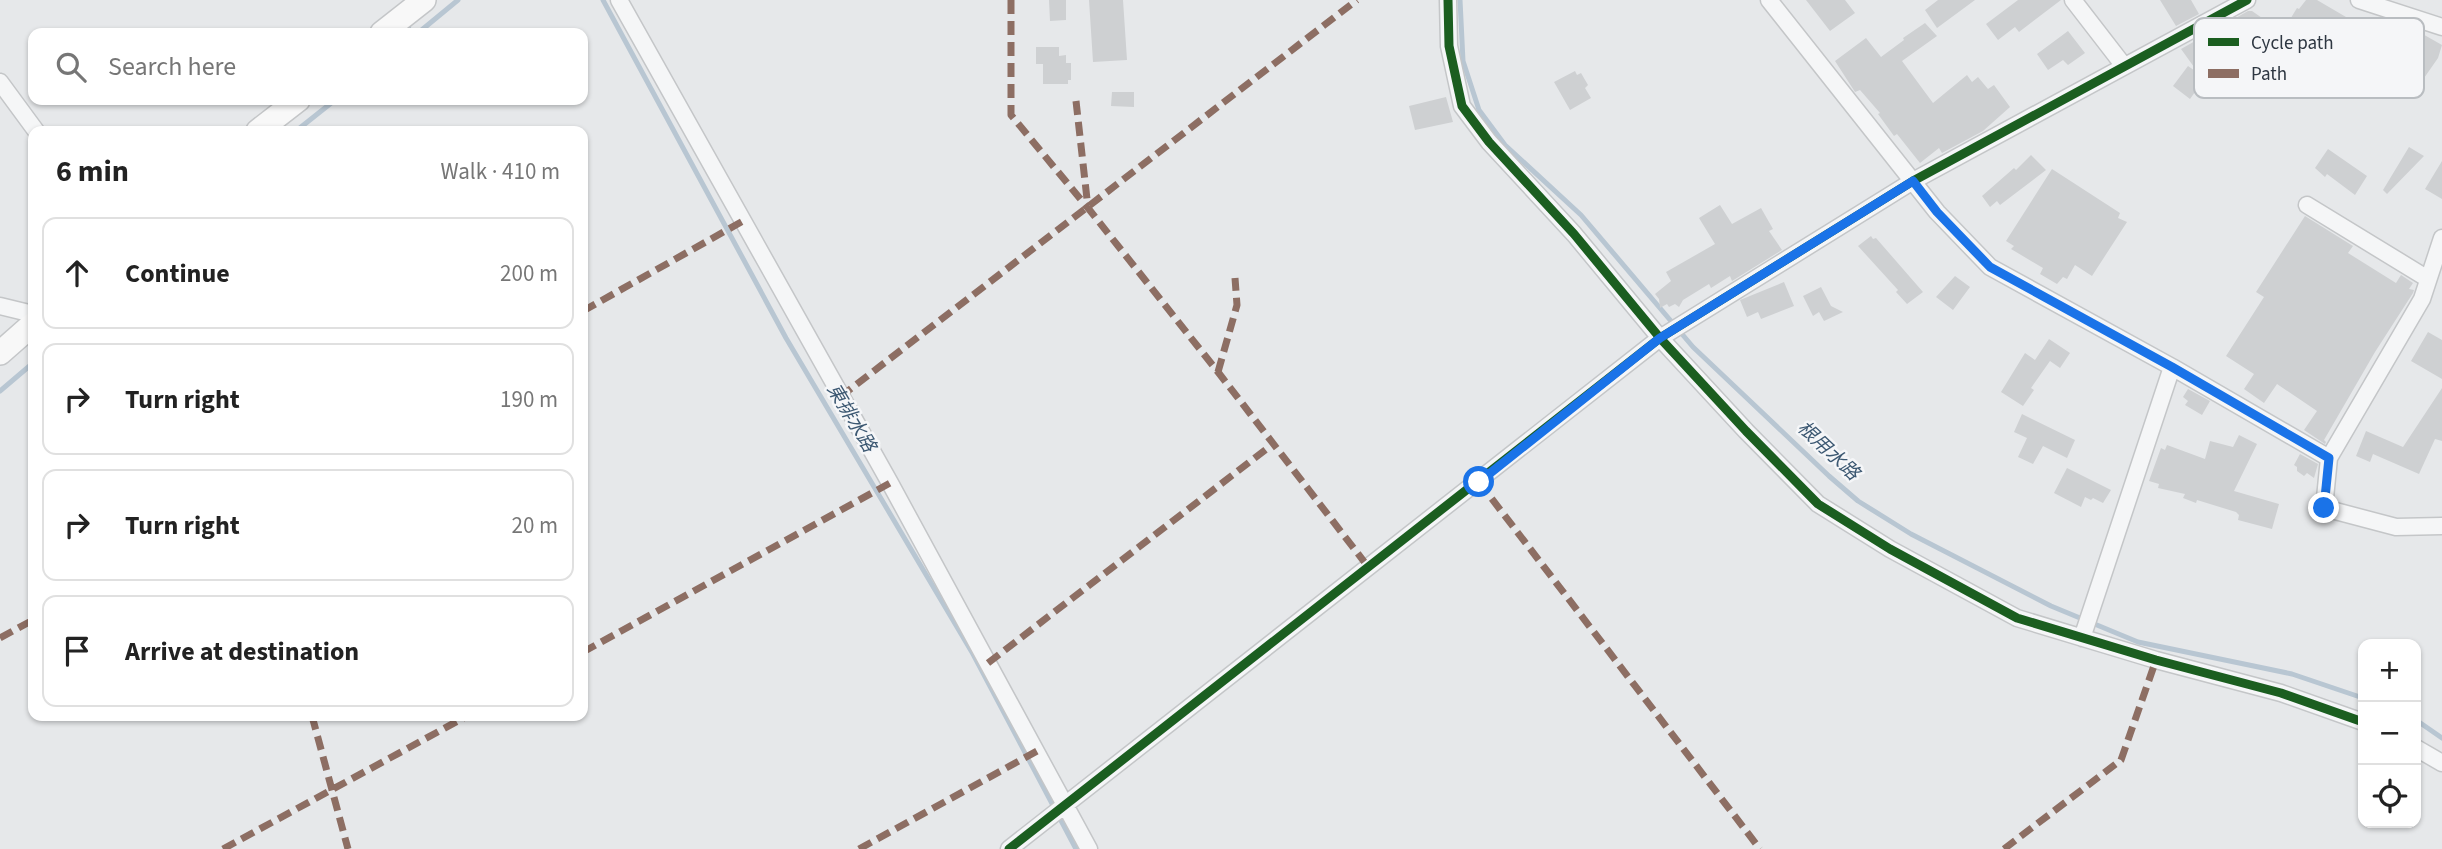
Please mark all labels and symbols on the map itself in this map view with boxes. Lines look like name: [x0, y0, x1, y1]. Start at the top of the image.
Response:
legend: [2194, 18, 2424, 98]
text: Cycle path: [2251, 30, 2333, 57]
text: Path: [2251, 61, 2287, 88]
water label: 東排水路: [820, 378, 883, 459]
water label: 根用水路: [1791, 415, 1866, 488]
route start: [1463, 466, 1494, 497]
route end: [2308, 492, 2339, 523]

